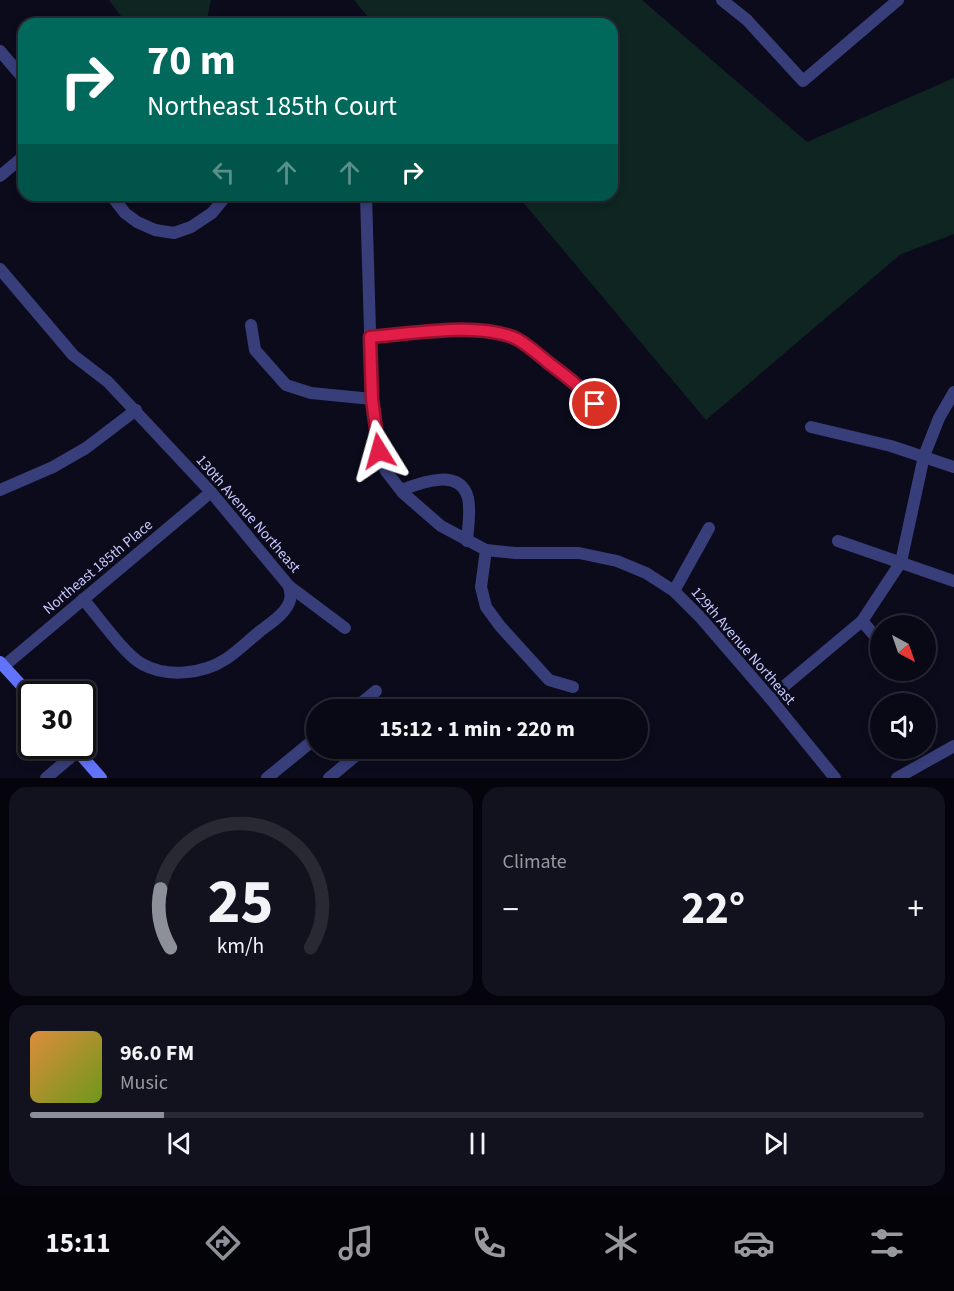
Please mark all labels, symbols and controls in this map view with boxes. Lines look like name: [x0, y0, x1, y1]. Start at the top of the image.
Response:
text: 70 m: [147, 31, 236, 91]
icon: right: [48, 42, 126, 120]
text: Northeast 185th Court: [147, 87, 397, 126]
icon: left: [207, 156, 240, 189]
icon: ahead: [270, 156, 303, 189]
icon: ahead: [333, 156, 366, 189]
icon: right: [396, 156, 429, 189]
pin: [569, 378, 620, 429]
icon: arrive: [578, 387, 611, 420]
position arrow: [347, 419, 411, 483]
street label: 130th Avenue Northeast: [191, 451, 305, 577]
street label: Northeast 185th Place: [39, 515, 157, 619]
street label: 129th Avenue Northeast: [686, 583, 800, 709]
north arrow: [870, 615, 936, 681]
map controls: [870, 615, 936, 759]
speed limit sign: 30: [18, 681, 96, 759]
button: sound: [870, 693, 936, 759]
text: 15:12 · 1 min · 220 m: [379, 713, 575, 745]
text: Climate: [503, 848, 567, 876]
text: 25: [208, 858, 274, 947]
text: 22°: [681, 877, 745, 941]
text: −: [503, 886, 519, 933]
text: +: [908, 886, 924, 933]
text: km/h: [217, 932, 265, 963]
text: 96.0 FM: [120, 1037, 194, 1069]
text: Music: [120, 1069, 168, 1097]
icon: previous: [163, 1127, 196, 1160]
icon: pause: [461, 1127, 494, 1160]
icon: next: [759, 1127, 792, 1160]
icon: directions: [202, 1222, 244, 1264]
icon: music: [335, 1222, 377, 1264]
icon: phone: [468, 1222, 510, 1264]
icon: climate: [600, 1222, 642, 1264]
icon: car: [733, 1222, 775, 1264]
icon: filters: [866, 1222, 908, 1264]
text: 15:11: [45, 1224, 111, 1263]

